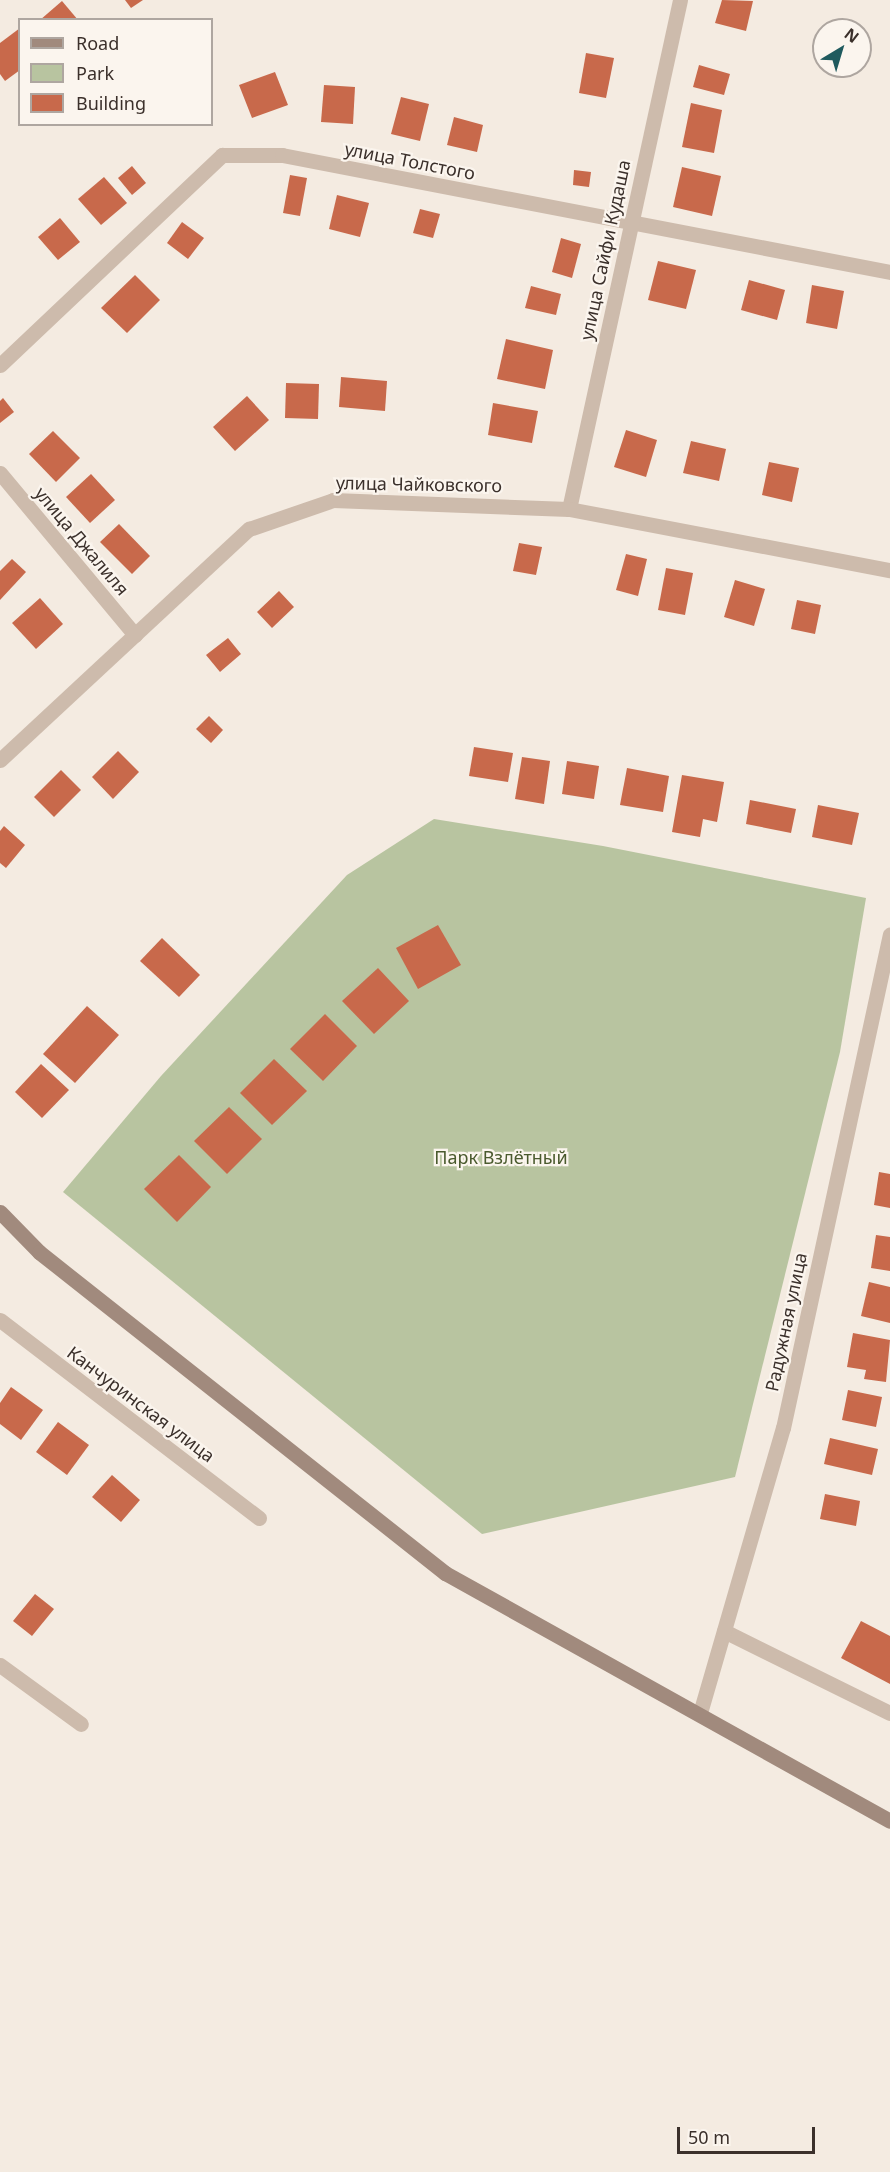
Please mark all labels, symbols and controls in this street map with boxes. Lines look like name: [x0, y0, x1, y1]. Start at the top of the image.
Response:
legend: [18, 18, 213, 126]
north arrow: [812, 18, 872, 78]
text: N: [840, 23, 864, 48]
text: Road: [76, 31, 119, 55]
text: Park: [76, 61, 114, 85]
text: Building: [76, 91, 146, 115]
street label: улица Толстого: [343, 138, 477, 184]
street label: улица Сайфи Кудаша: [575, 158, 635, 342]
street label: улица Чайковского: [336, 472, 502, 496]
street label: улица Джалиля: [30, 482, 134, 600]
park label: Парк Взлётный: [434, 1146, 568, 1168]
street label: Радужная улица: [761, 1251, 811, 1393]
street label: Канчуринская улица: [63, 1341, 219, 1467]
scale bar: [680, 2115, 818, 2153]
text: 50 m: [688, 2125, 730, 2149]

